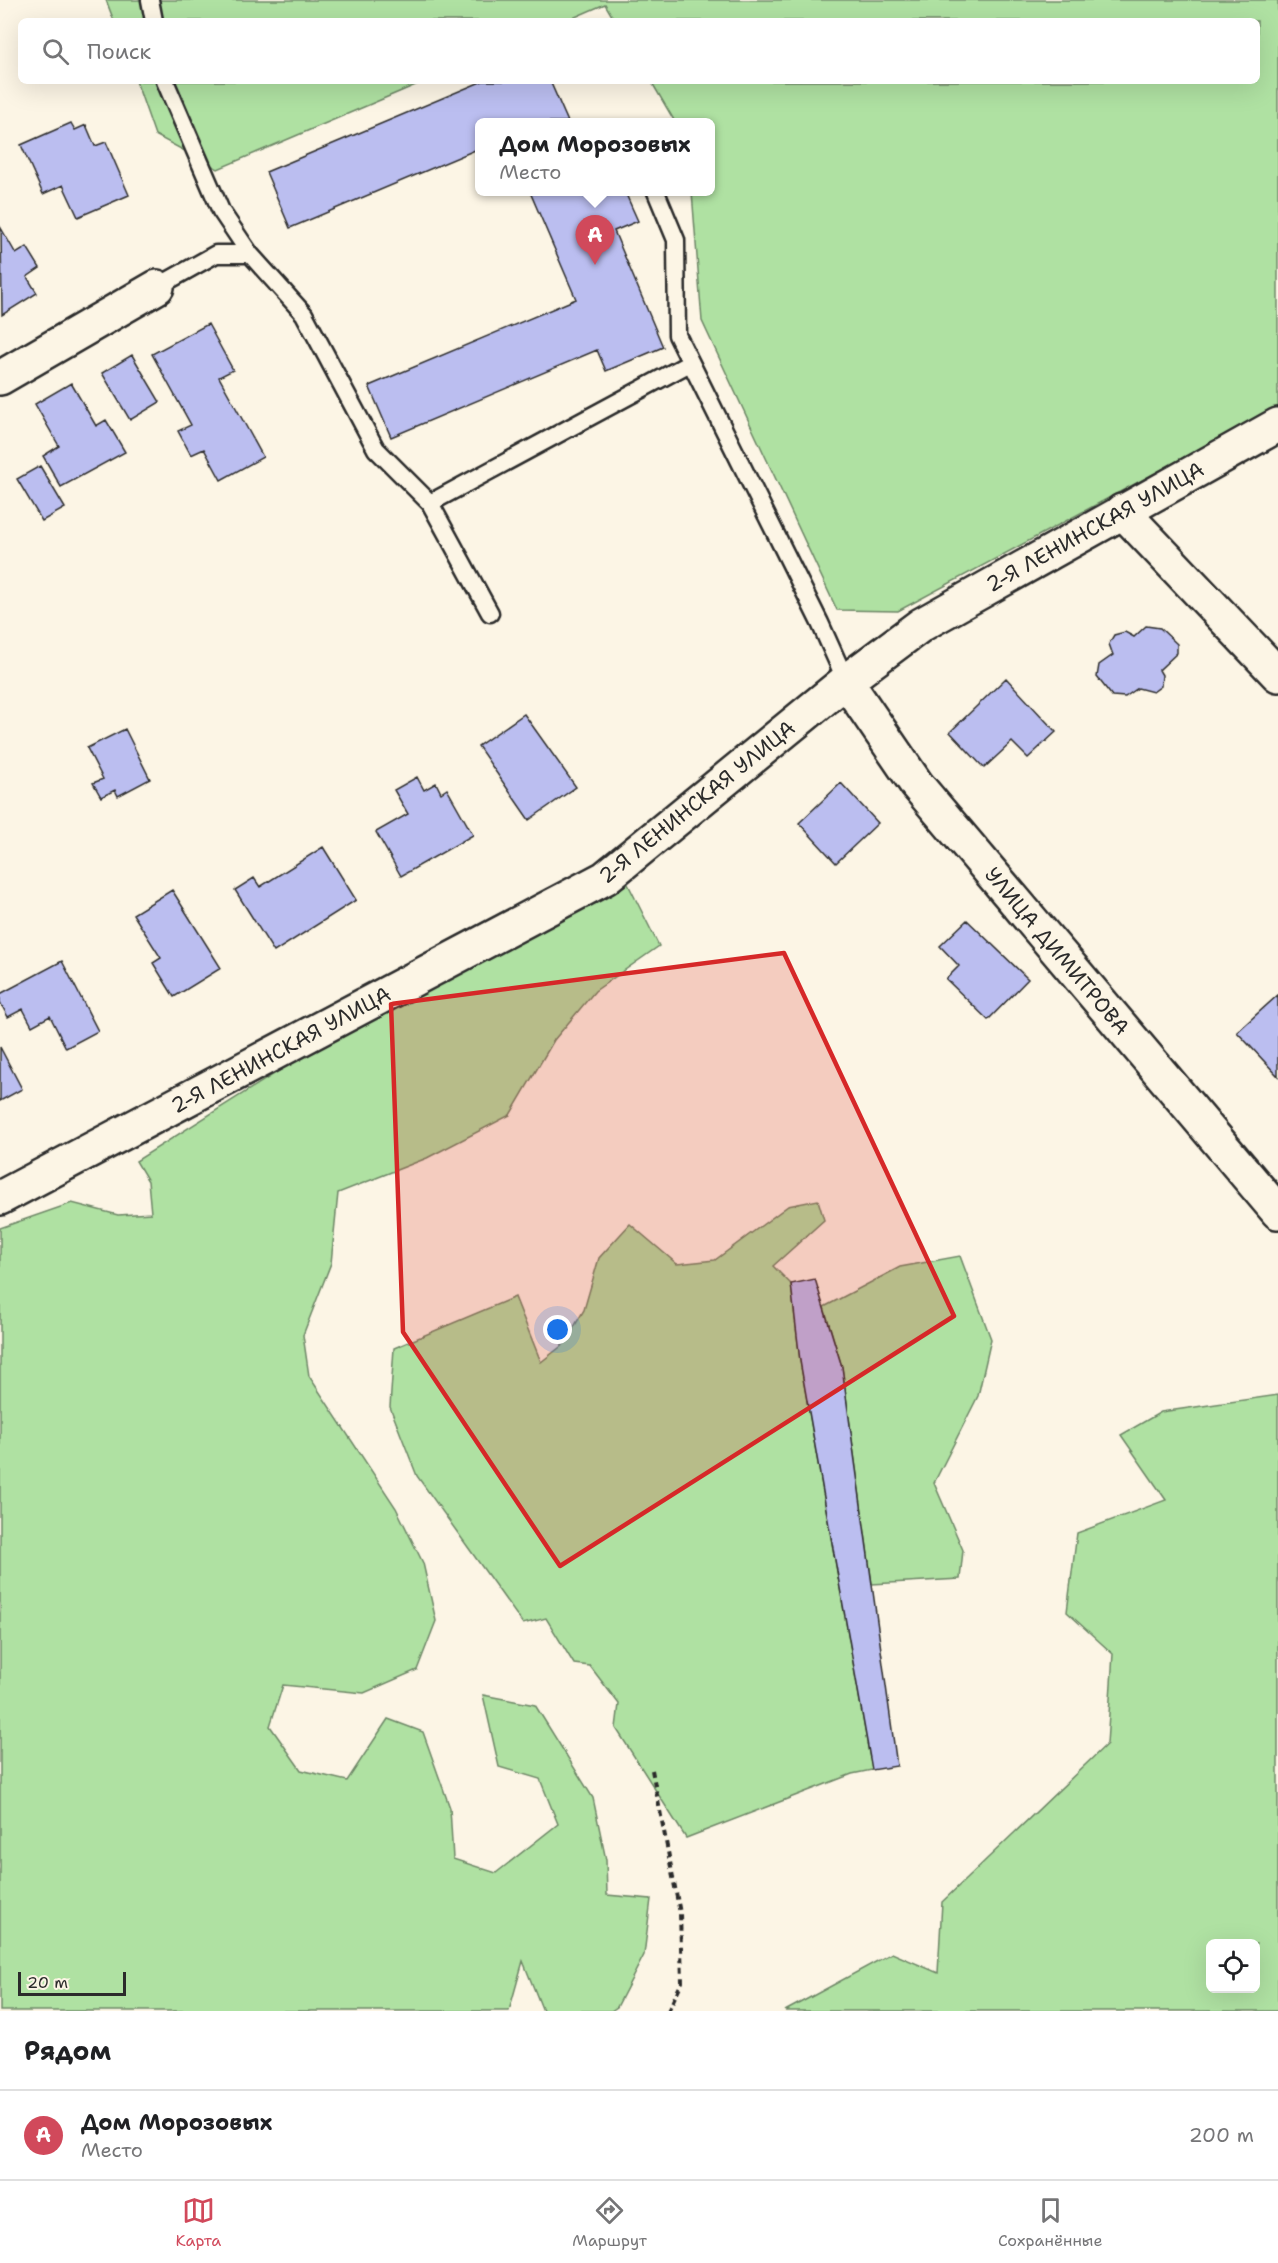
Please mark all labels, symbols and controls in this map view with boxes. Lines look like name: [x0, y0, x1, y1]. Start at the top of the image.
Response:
search box: [18, 18, 1260, 84]
icon: search: [39, 35, 72, 68]
text: Поиск: [87, 37, 151, 66]
popup: [475, 118, 715, 196]
text: Дом Морозовых: [499, 130, 691, 159]
text: Место: [499, 159, 561, 185]
pin: A: [576, 216, 614, 265]
street label: 2-Я ЛЕНИНСКАЯ УЛИЦА: [981, 455, 1209, 599]
street label: 2-Я ЛЕНИНСКАЯ УЛИЦА: [593, 714, 801, 890]
street label: УЛИЦА ДИМИТРОВА: [978, 861, 1136, 1041]
street label: 2-Я ЛЕНИНСКАЯ УЛИЦА: [166, 980, 396, 1120]
your location: [543, 1315, 572, 1344]
map controls: [1206, 1939, 1260, 1993]
button: locate: [1206, 1939, 1260, 1993]
scale bar: [18, 1969, 126, 1996]
text: 20 m: [27, 1972, 68, 1993]
text: Рядом: [24, 2033, 111, 2068]
text: Дом Морозовых: [81, 2108, 272, 2137]
text: A: [36, 2122, 51, 2148]
text: 200 m: [1189, 2122, 1254, 2148]
text: Место: [81, 2137, 143, 2163]
tab: Карта: [176, 2194, 221, 2251]
tab: Маршрут: [572, 2194, 647, 2251]
tab: Сохранённые: [998, 2194, 1102, 2251]

